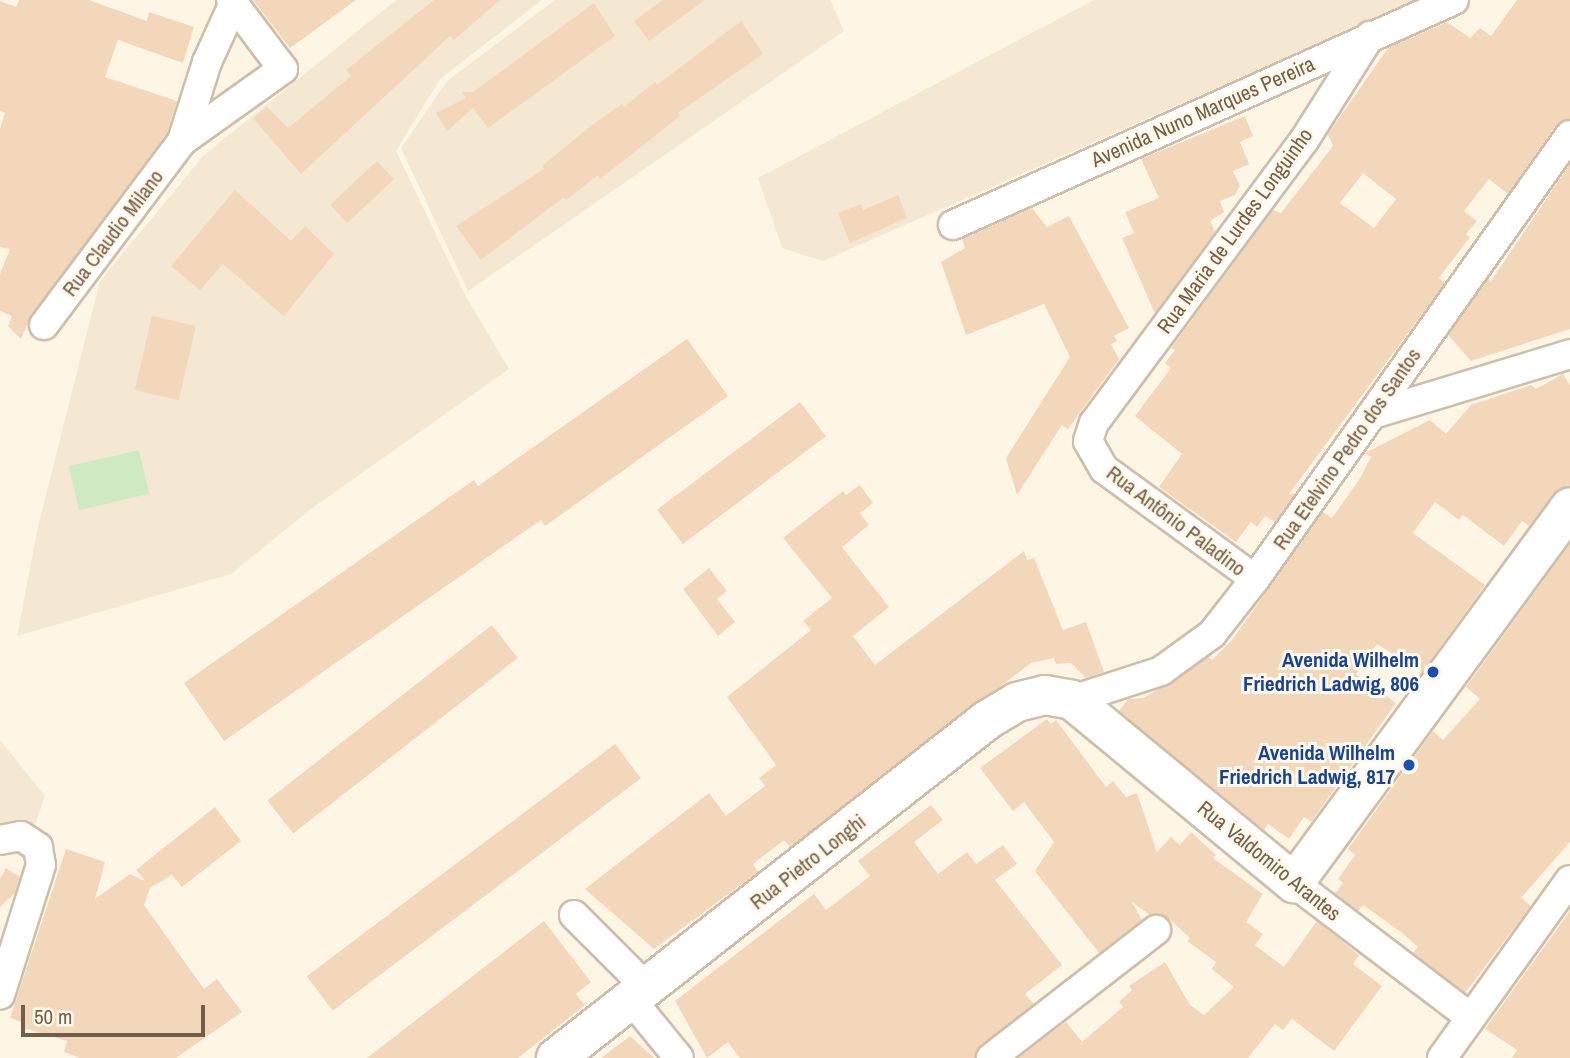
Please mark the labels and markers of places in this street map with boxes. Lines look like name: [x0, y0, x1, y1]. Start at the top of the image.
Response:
place label: Avenida Wilhelm Friedrich Ladwig, 806: [1243, 647, 1419, 697]
marker: Avenida Wilhelm Friedrich Ladwig, 806: [1425, 664, 1441, 680]
place label: Avenida Wilhelm Friedrich Ladwig, 817: [1219, 740, 1395, 790]
marker: Avenida Wilhelm Friedrich Ladwig, 817: [1401, 757, 1417, 773]

